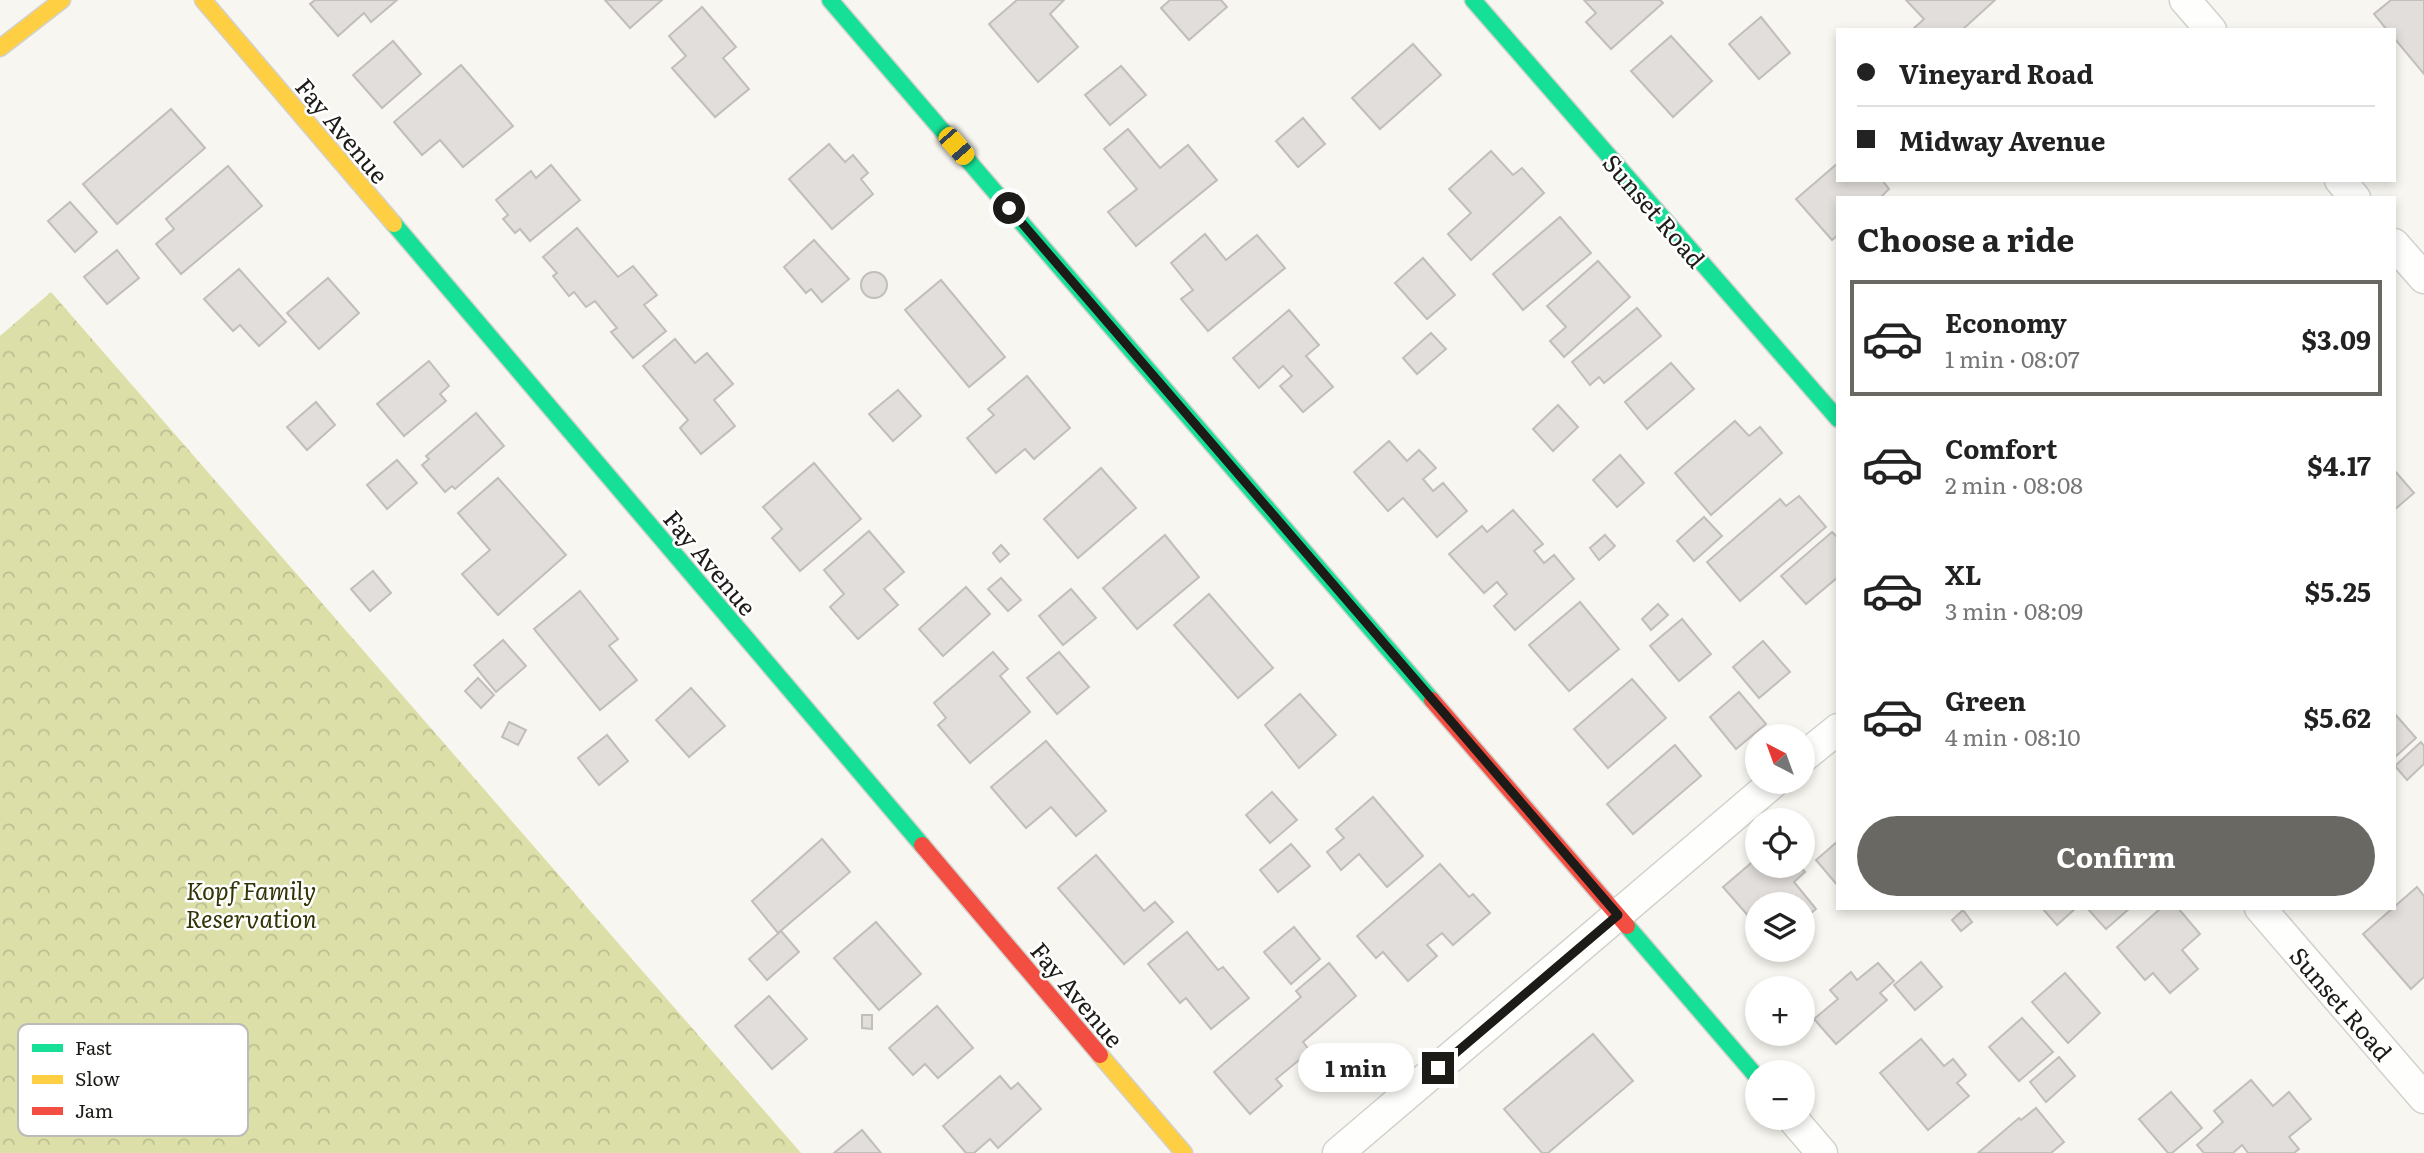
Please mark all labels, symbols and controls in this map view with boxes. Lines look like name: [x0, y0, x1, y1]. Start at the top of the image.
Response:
text: Vineyard Road: [1899, 53, 2094, 92]
street label: Fay Avenue: [288, 70, 398, 190]
text: Midway Avenue: [1899, 120, 2105, 159]
car: [935, 123, 978, 169]
street label: Sunset Road: [1596, 145, 1715, 275]
route start: [993, 192, 1025, 224]
text: Choose a ride: [1857, 214, 2074, 262]
text: Economy: [1945, 302, 2067, 341]
icon: car: [1861, 307, 1924, 370]
text: $3.09: [2301, 319, 2371, 358]
text: 1 min · 08:07: [1945, 341, 2080, 375]
text: Comfort: [1945, 428, 2057, 467]
icon: car: [1861, 433, 1924, 496]
text: $4.17: [2307, 445, 2371, 484]
text: 2 min · 08:08: [1945, 467, 2083, 501]
street label: Fay Avenue: [656, 502, 766, 622]
text: XL: [1945, 554, 1982, 593]
icon: car: [1861, 559, 1924, 622]
text: $5.25: [2305, 571, 2371, 610]
text: 3 min · 08:09: [1945, 593, 2083, 627]
text: Green: [1945, 680, 2026, 719]
icon: car: [1861, 685, 1924, 748]
text: $5.62: [2304, 697, 2371, 736]
text: 4 min · 08:10: [1945, 719, 2081, 753]
north arrow: [1745, 724, 1815, 794]
map controls: [1745, 724, 1815, 1130]
button: locate: [1745, 808, 1815, 878]
button: Confirm: [1857, 816, 2375, 896]
park label: Kopf Family Reservation: [185, 872, 317, 935]
button: layers: [1745, 892, 1815, 962]
street label: Fay Avenue: [1023, 934, 1133, 1054]
street label: Sunset Road: [2283, 938, 2402, 1068]
button: +: [1745, 976, 1815, 1046]
legend: [18, 1024, 248, 1136]
text: Fast: [75, 1033, 112, 1061]
callout: 1 min: [1298, 1044, 1414, 1092]
text: 1 min: [1325, 1050, 1387, 1084]
route end: [1422, 1052, 1454, 1084]
button: −: [1745, 1060, 1815, 1130]
text: Slow: [75, 1064, 120, 1092]
text: Jam: [75, 1096, 113, 1124]

